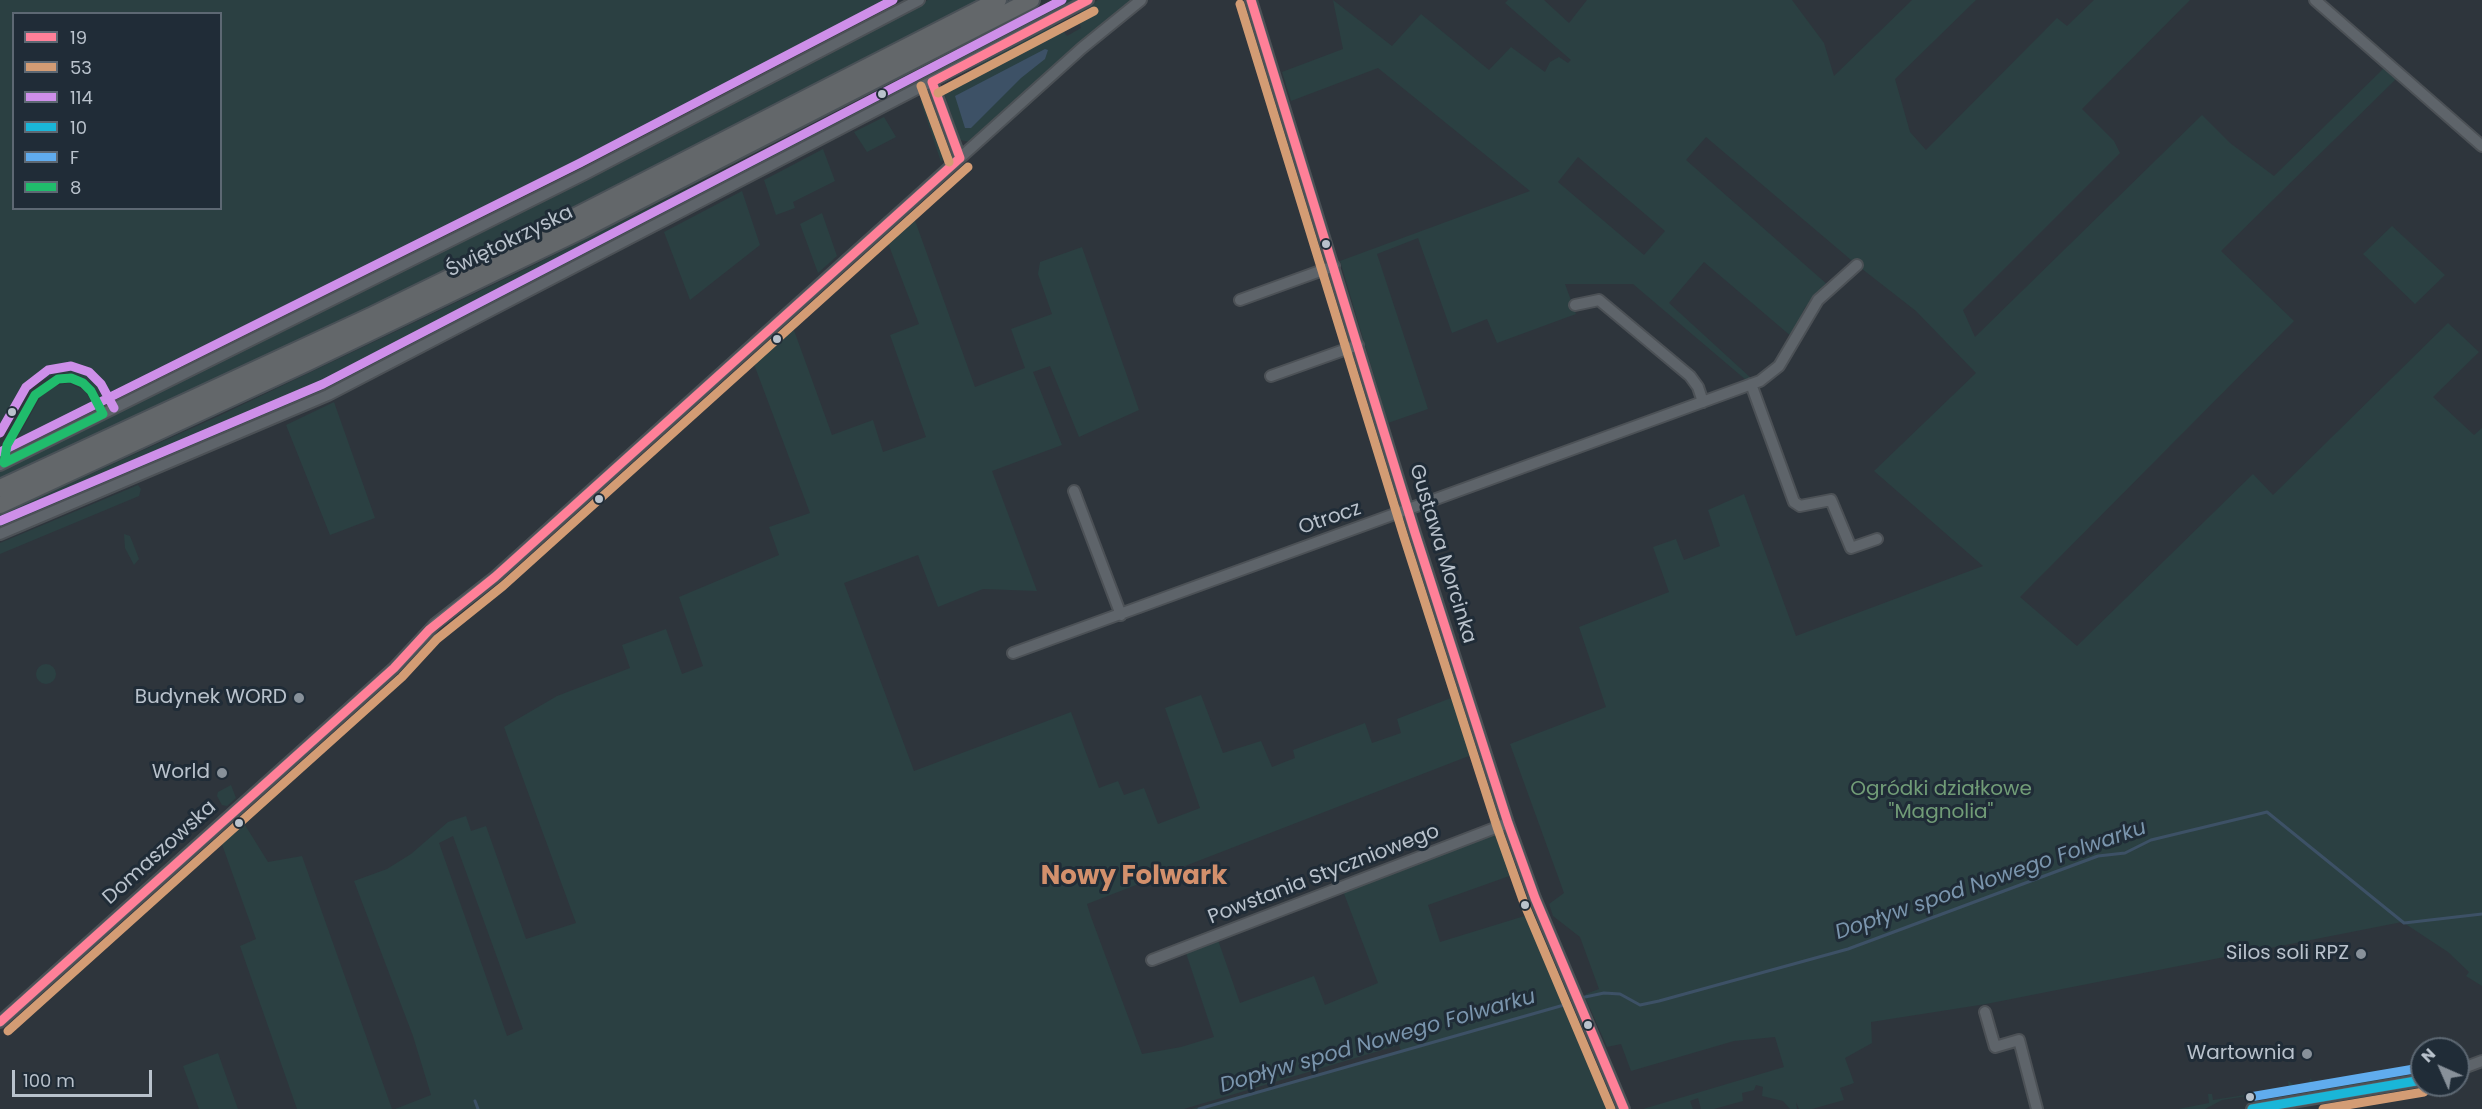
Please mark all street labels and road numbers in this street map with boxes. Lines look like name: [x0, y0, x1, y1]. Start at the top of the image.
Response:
street label: Świętokrzyska: [443, 201, 577, 283]
street label: Gustawa Morcinka: [1403, 462, 1481, 646]
street label: Otrocz: [1296, 497, 1364, 541]
street label: Domaszowska: [98, 796, 222, 910]
street label: Powstania Styczniowego: [1205, 820, 1443, 930]

